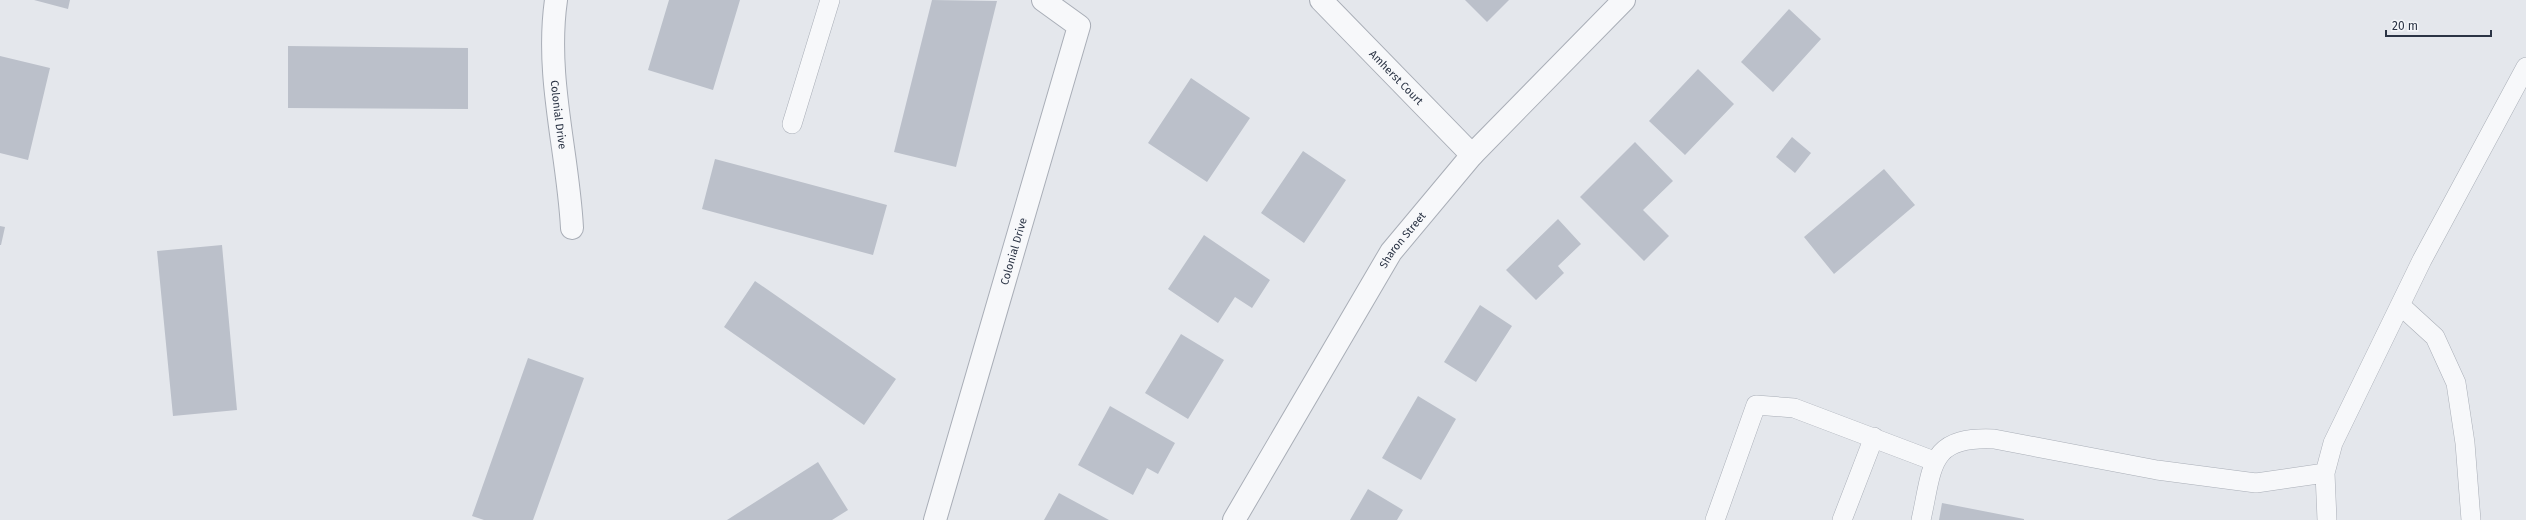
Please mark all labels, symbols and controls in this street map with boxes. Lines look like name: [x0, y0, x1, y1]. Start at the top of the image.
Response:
scale bar: [2386, 12, 2491, 38]
text: 20 m: [2392, 19, 2418, 33]
street label: Amherst Court: [1367, 47, 1426, 107]
street label: Colonial Drive: [548, 80, 570, 150]
street label: Sharon Street: [1376, 209, 1428, 270]
street label: Colonial Drive: [997, 216, 1029, 286]

